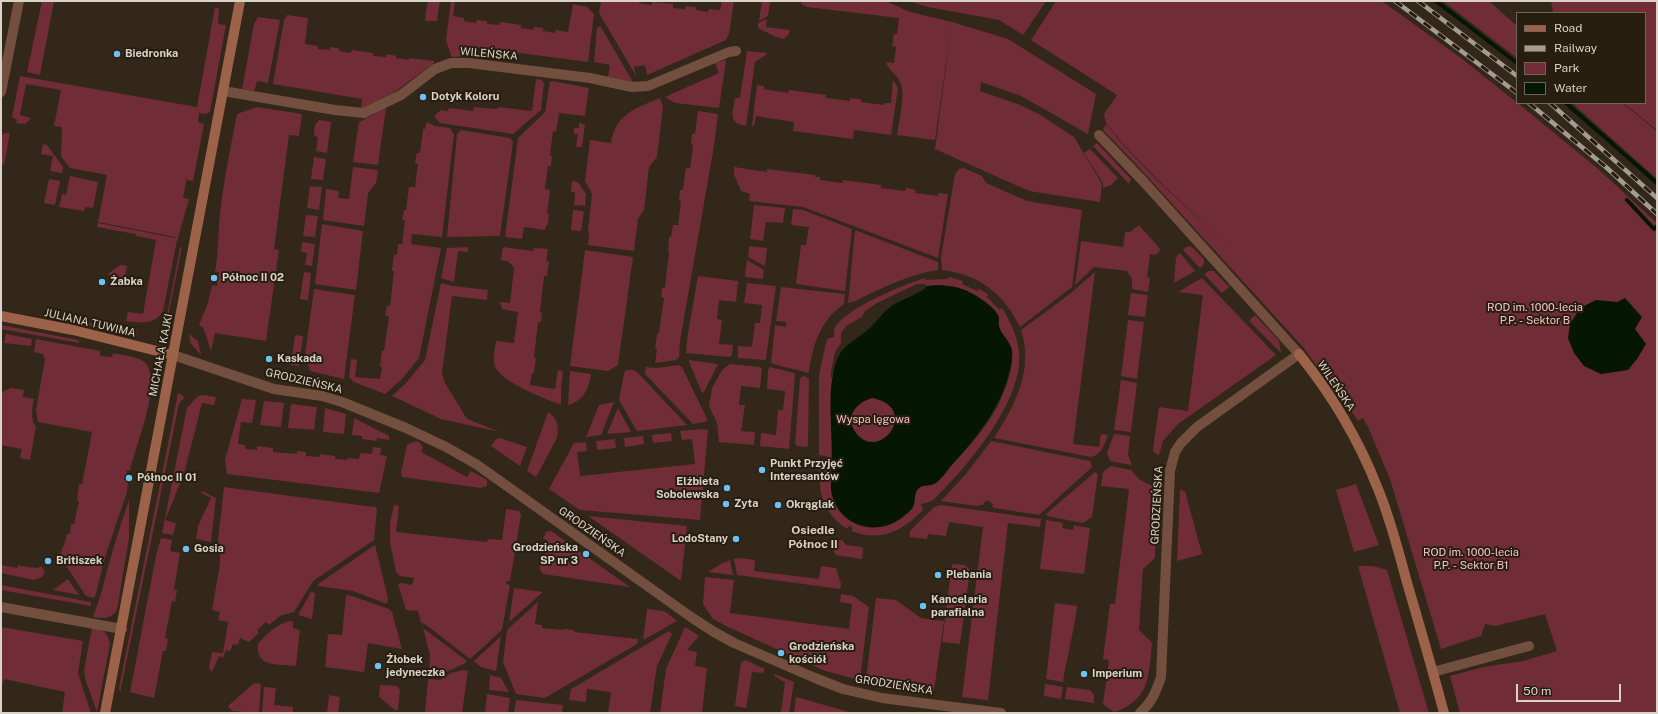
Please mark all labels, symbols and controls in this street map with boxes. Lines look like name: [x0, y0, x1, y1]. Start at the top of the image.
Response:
legend: [1516, 12, 1646, 104]
text: Road: [1554, 21, 1582, 35]
text: Railway: [1554, 41, 1597, 55]
street label: WILEŃSKA: [460, 45, 518, 63]
place label: Biedronka: [125, 47, 178, 61]
marker: Biedronka: [112, 49, 122, 59]
text: Park: [1554, 61, 1580, 75]
text: Water: [1554, 81, 1587, 95]
place label: Dotyk Koloru: [431, 90, 499, 104]
marker: Dotyk Koloru: [418, 92, 428, 102]
place label: Północ II 02: [222, 271, 284, 285]
marker: Północ II 02: [209, 273, 219, 283]
place label: Żabka: [110, 275, 143, 289]
marker: Żabka: [97, 277, 107, 287]
park label: ROD im. 1000-lecia P.P. - Sektor B: [1487, 301, 1583, 327]
street label: JULIANA TUWIMA: [43, 306, 137, 340]
street label: MICHAŁA KAJKI: [146, 312, 176, 398]
place label: Kaskada: [277, 352, 322, 366]
marker: Kaskada: [264, 354, 274, 364]
street label: WILEŃSKA: [1314, 358, 1358, 414]
street label: GRODZIEŃSKA: [264, 366, 344, 396]
park label: Wyspa lęgowa: [836, 413, 910, 427]
place label: Punkt Przyjęć Interesantów: [770, 457, 843, 483]
marker: Punkt Przyjęć Interesantów: [757, 465, 767, 475]
street label: GRODZIEŃSKA: [1148, 465, 1166, 545]
place label: Północ II 01: [137, 471, 197, 485]
marker: Północ II 01: [124, 473, 134, 483]
place label: Elżbieta Sobolewska: [656, 475, 719, 501]
marker: Elżbieta Sobolewska: [722, 483, 732, 493]
place label: Zyta: [734, 497, 758, 511]
place label: Okrąglak: [786, 498, 834, 512]
marker: Zyta: [721, 499, 731, 509]
marker: Okrąglak: [773, 500, 783, 510]
street label: GRODZIEŃSKA: [556, 504, 628, 560]
district label: Osiedle Północ II: [788, 523, 838, 551]
place label: LodoStany: [672, 532, 728, 546]
marker: LodoStany: [731, 534, 741, 544]
place label: Grodzieńska SP nr 3: [513, 541, 578, 567]
place label: Gosia: [194, 542, 224, 556]
marker: Gosia: [181, 544, 191, 554]
park label: ROD im. 1000-lecia P.P. - Sektor B1: [1423, 546, 1519, 572]
marker: Grodzieńska SP nr 3: [581, 549, 591, 559]
place label: Britiszek: [56, 554, 102, 568]
marker: Britiszek: [43, 556, 53, 566]
place label: Plebania: [946, 568, 991, 582]
marker: Plebania: [933, 570, 943, 580]
place label: Kancelaria parafialna: [931, 593, 987, 619]
marker: Kancelaria parafialna: [918, 601, 928, 611]
place label: Grodzieńska kościół: [789, 640, 854, 666]
marker: Grodzieńska kościół: [776, 648, 786, 658]
place label: Żłobek jedyneczka: [386, 653, 445, 679]
marker: Żłobek jedyneczka: [373, 661, 383, 671]
place label: Imperium: [1092, 667, 1142, 681]
marker: Imperium: [1079, 669, 1089, 679]
street label: GRODZIEŃSKA: [854, 672, 934, 698]
scale bar: [1518, 676, 1623, 702]
text: 50 m: [1523, 684, 1551, 698]

